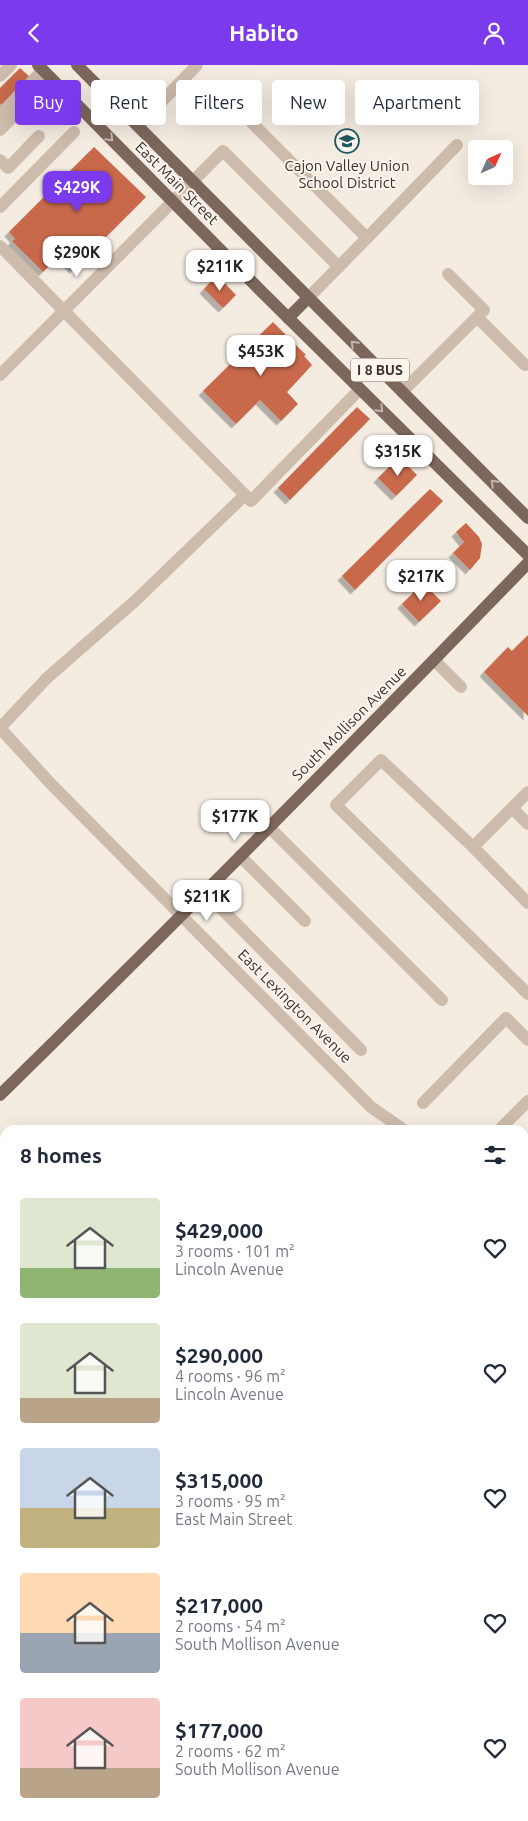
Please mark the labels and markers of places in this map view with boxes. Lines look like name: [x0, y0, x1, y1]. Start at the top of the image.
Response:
school or university icon: Cajon Valley Union School District: [334, 128, 360, 154]
place label: Cajon Valley Union School District: [285, 157, 409, 191]
pin: $429K: [42, 171, 112, 213]
pin: $290K: [42, 235, 112, 278]
pin: $211K: [185, 249, 255, 292]
pin: $453K: [226, 335, 296, 377]
pin: $315K: [363, 435, 433, 477]
pin: $217K: [386, 559, 456, 602]
pin: $177K: [200, 799, 270, 842]
pin: $211K: [172, 879, 242, 922]

